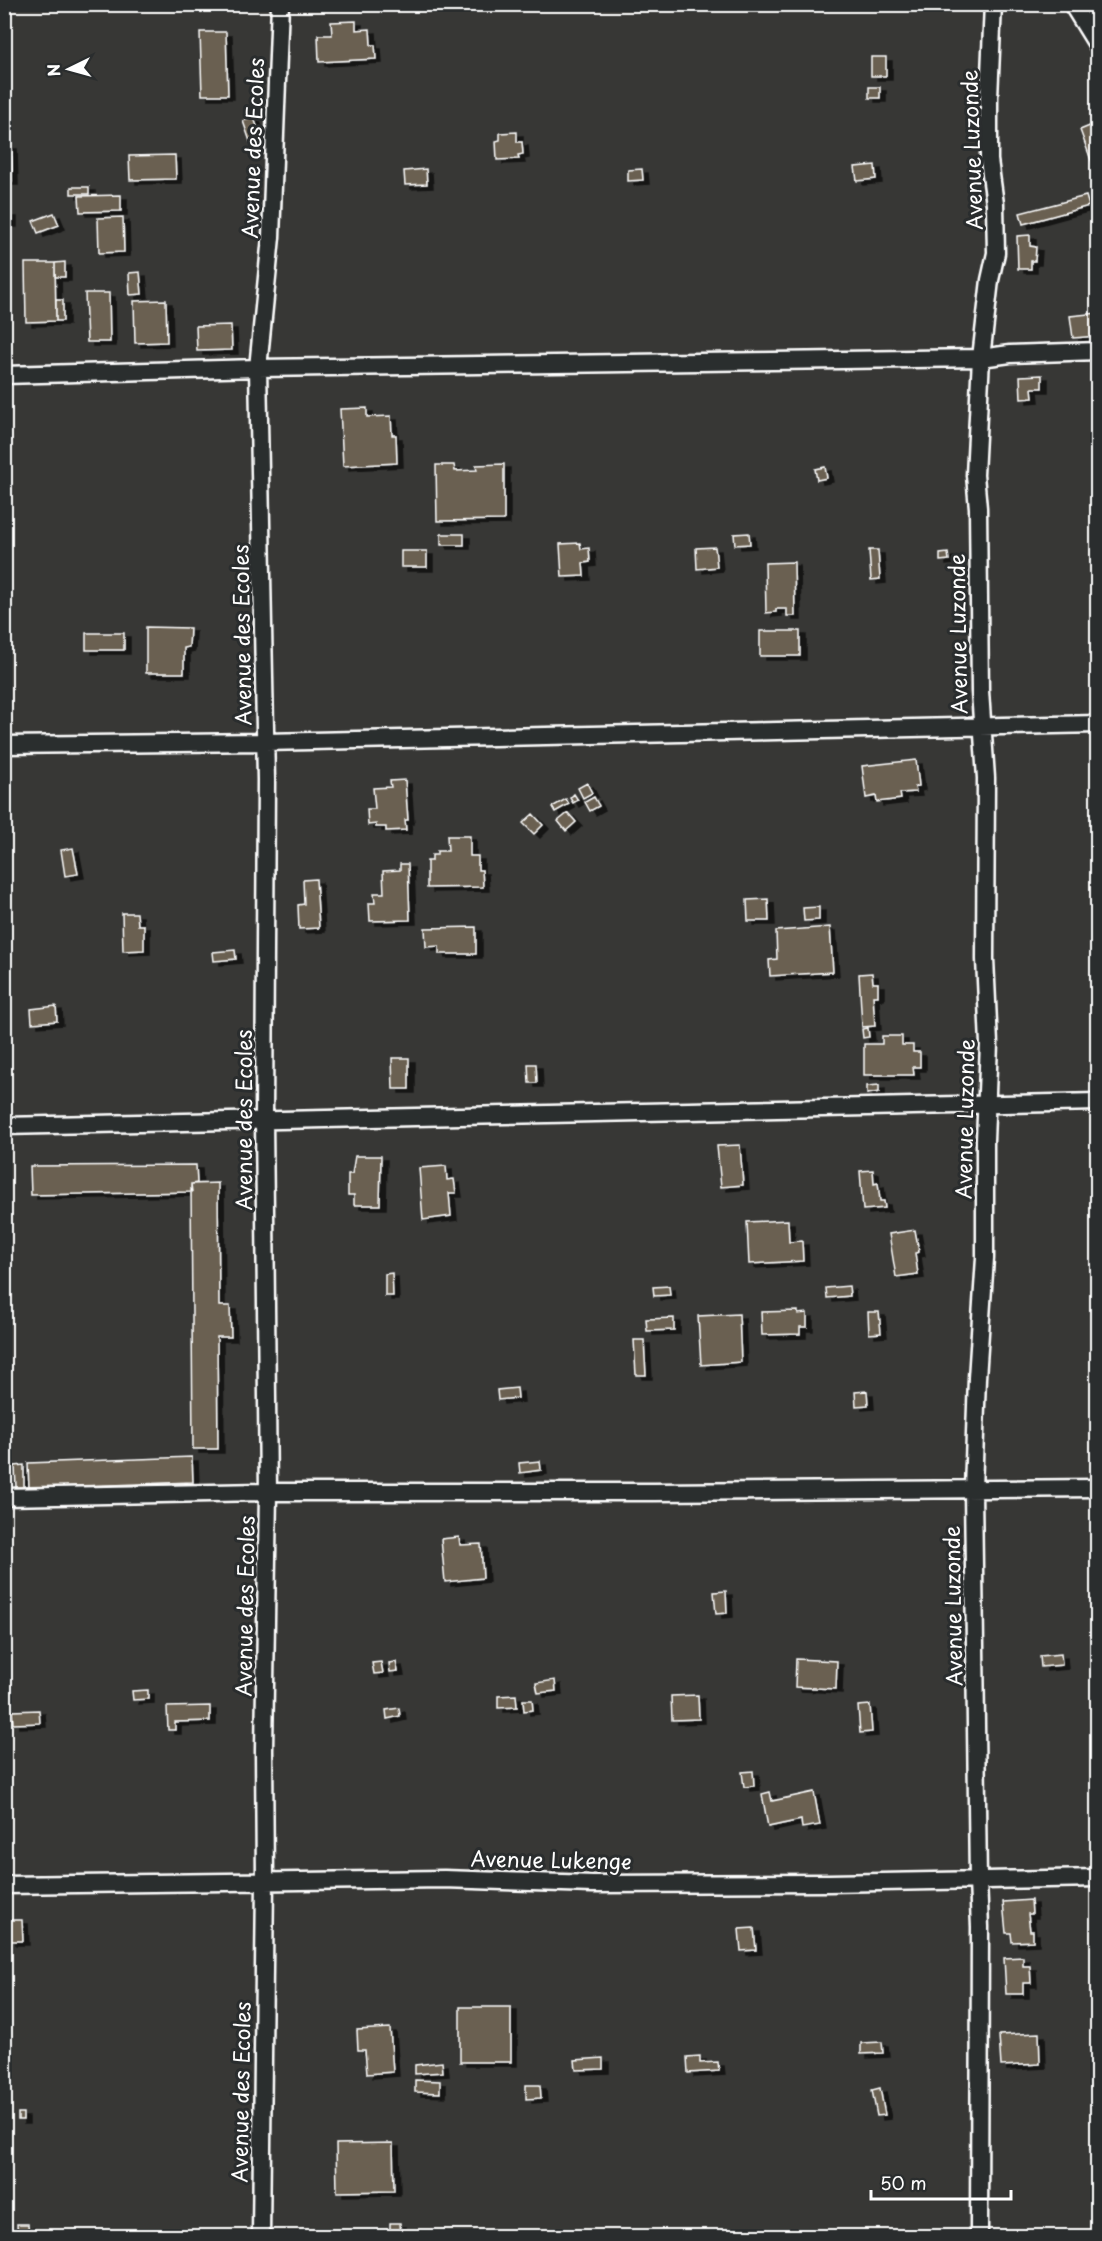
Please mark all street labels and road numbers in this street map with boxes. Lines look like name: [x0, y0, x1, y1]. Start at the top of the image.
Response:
street label: Avenue des Ecoles: [233, 57, 271, 239]
street label: Avenue Luzonde: [952, 69, 990, 231]
street label: Avenue des Ecoles: [223, 544, 259, 726]
street label: Avenue Luzonde: [940, 554, 974, 714]
street label: Avenue des Ecoles: [227, 1029, 259, 1211]
street label: Avenue Luzonde: [947, 1039, 981, 1199]
street label: Avenue des Ecoles: [226, 1515, 262, 1697]
street label: Avenue Luzonde: [935, 1526, 969, 1686]
street label: Avenue Lukenge: [470, 1842, 632, 1876]
street label: Avenue des Ecoles: [222, 2001, 258, 2183]

